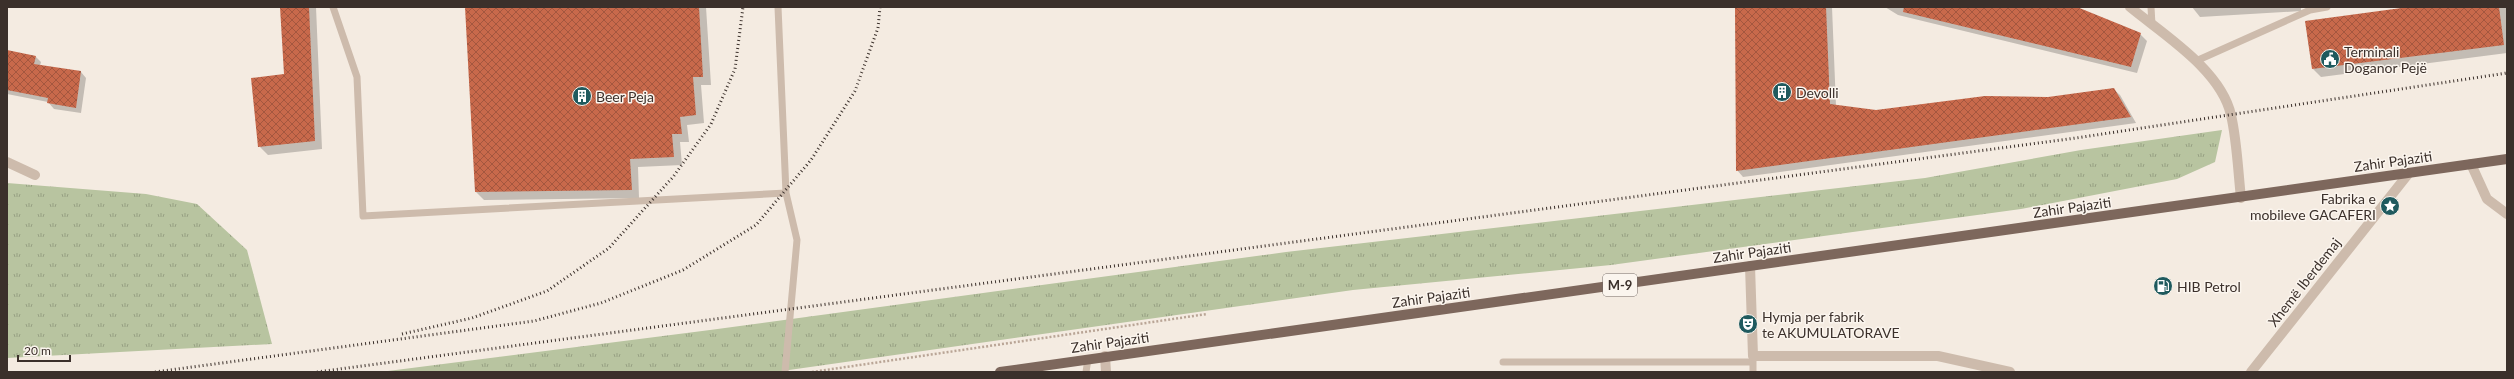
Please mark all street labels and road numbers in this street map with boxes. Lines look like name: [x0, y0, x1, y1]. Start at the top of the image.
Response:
street label: Zahir Pajaziti: [2353, 147, 2433, 175]
street label: Zahir Pajaziti: [2032, 193, 2112, 221]
street label: Xhemë Iberdemaj: [2264, 234, 2344, 330]
street label: Zahir Pajaziti: [1712, 238, 1792, 266]
road number: M-9: [1603, 274, 1637, 296]
street label: Zahir Pajaziti: [1391, 283, 1471, 311]
street label: Zahir Pajaziti: [1070, 328, 1150, 356]

